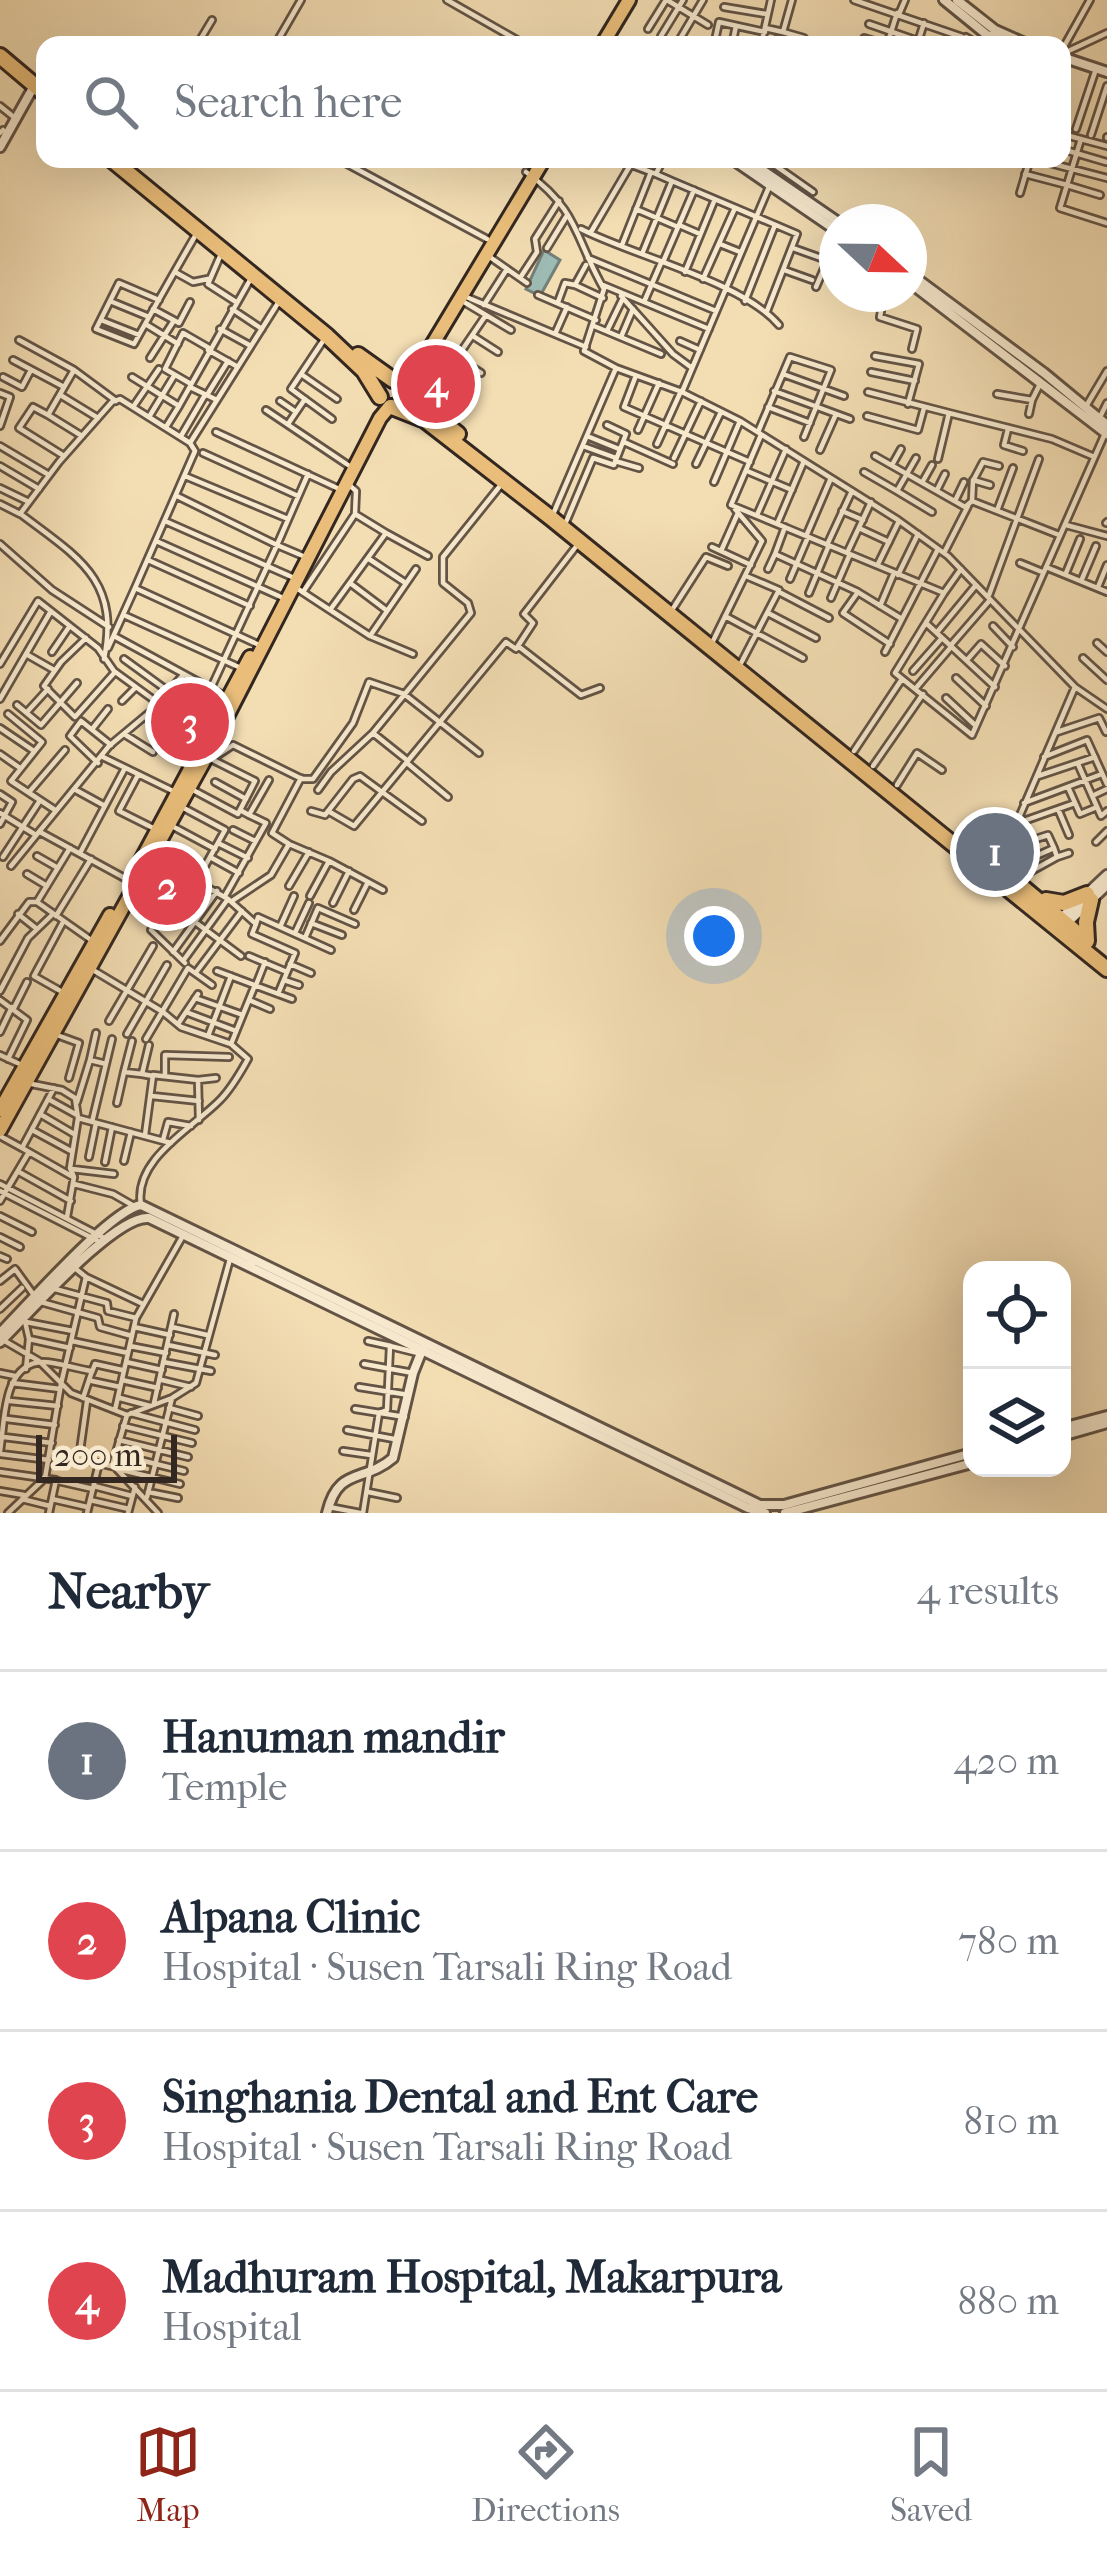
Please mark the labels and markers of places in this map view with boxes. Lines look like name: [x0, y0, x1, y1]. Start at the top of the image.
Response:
pin: 4: [397, 339, 475, 429]
pin: 3: [151, 677, 229, 767]
pin: 1: [956, 807, 1034, 897]
pin: 2: [128, 841, 206, 931]

